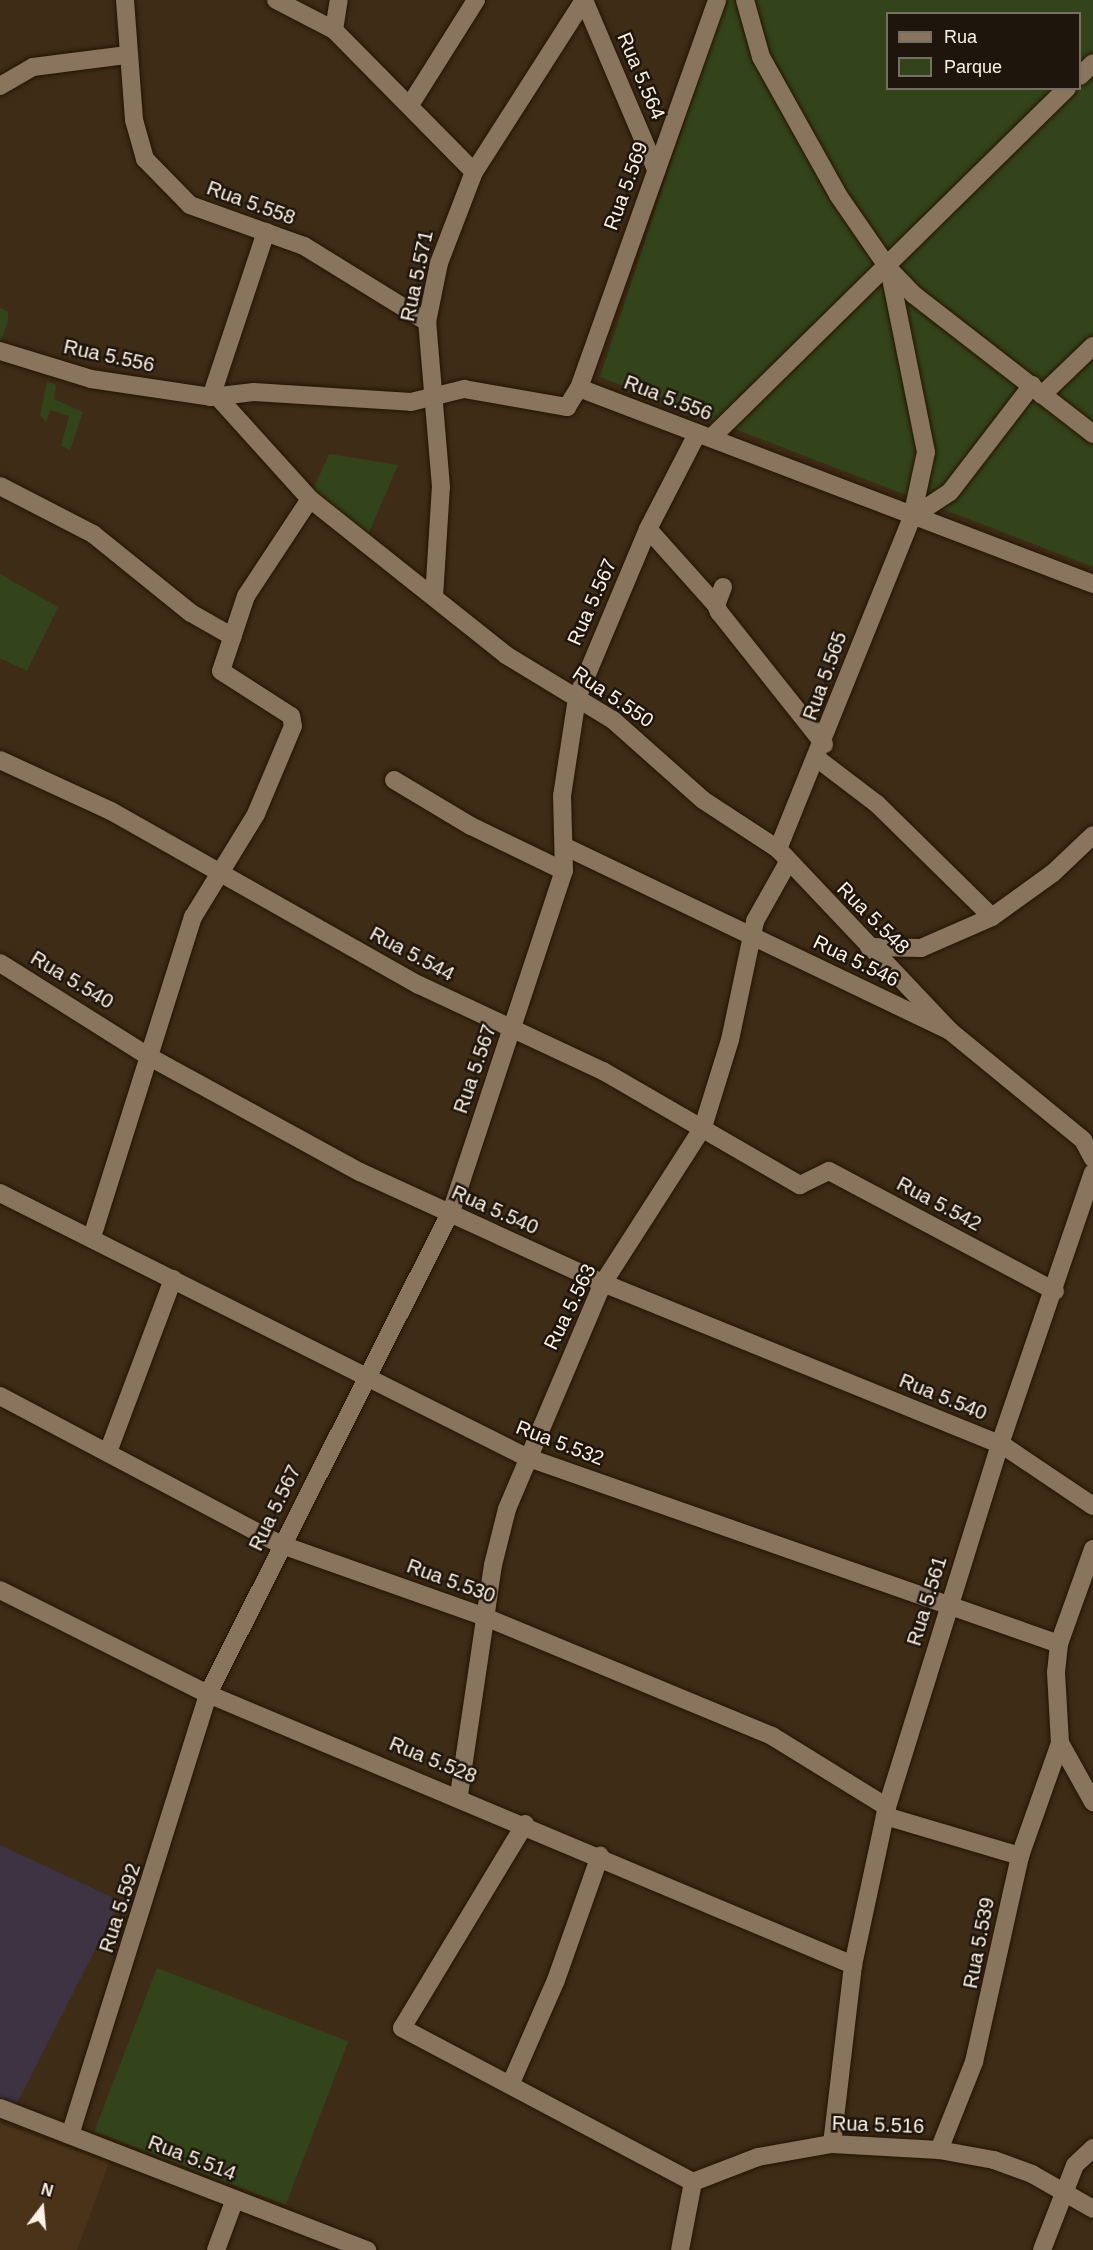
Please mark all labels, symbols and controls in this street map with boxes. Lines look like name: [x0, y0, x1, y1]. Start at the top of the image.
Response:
legend: [886, 12, 1081, 90]
text: Rua: [944, 27, 977, 47]
street label: Rua 5.564: [612, 29, 670, 123]
text: Parque: [944, 57, 1002, 77]
street label: Rua 5.569: [599, 139, 653, 233]
street label: Rua 5.558: [204, 176, 298, 230]
street label: Rua 5.571: [396, 228, 438, 324]
street label: Rua 5.556: [61, 335, 157, 377]
street label: Rua 5.556: [621, 370, 715, 426]
street label: Rua 5.567: [562, 555, 622, 649]
street label: Rua 5.565: [798, 629, 852, 723]
street label: Rua 5.550: [568, 661, 658, 733]
street label: Rua 5.548: [832, 877, 914, 959]
street label: Rua 5.544: [366, 922, 458, 986]
street label: Rua 5.546: [809, 930, 903, 992]
street label: Rua 5.540: [26, 946, 118, 1014]
street label: Rua 5.567: [449, 1021, 501, 1117]
street label: Rua 5.542: [893, 1172, 985, 1236]
street label: Rua 5.540: [448, 1180, 542, 1240]
street label: Rua 5.563: [539, 1260, 601, 1354]
street label: Rua 5.540: [896, 1369, 990, 1425]
street label: Rua 5.532: [513, 1415, 607, 1471]
street label: Rua 5.567: [244, 1461, 306, 1555]
street label: Rua 5.561: [902, 1553, 952, 1649]
street label: Rua 5.530: [404, 1554, 498, 1608]
street label: Rua 5.528: [386, 1732, 480, 1788]
street label: Rua 5.592: [94, 1860, 146, 1956]
street label: Rua 5.539: [958, 1895, 1000, 1991]
street label: Rua 5.516: [831, 2111, 925, 2139]
street label: Rua 5.514: [145, 2130, 239, 2186]
north arrow: [12, 2178, 72, 2238]
text: N: [39, 2180, 55, 2200]

